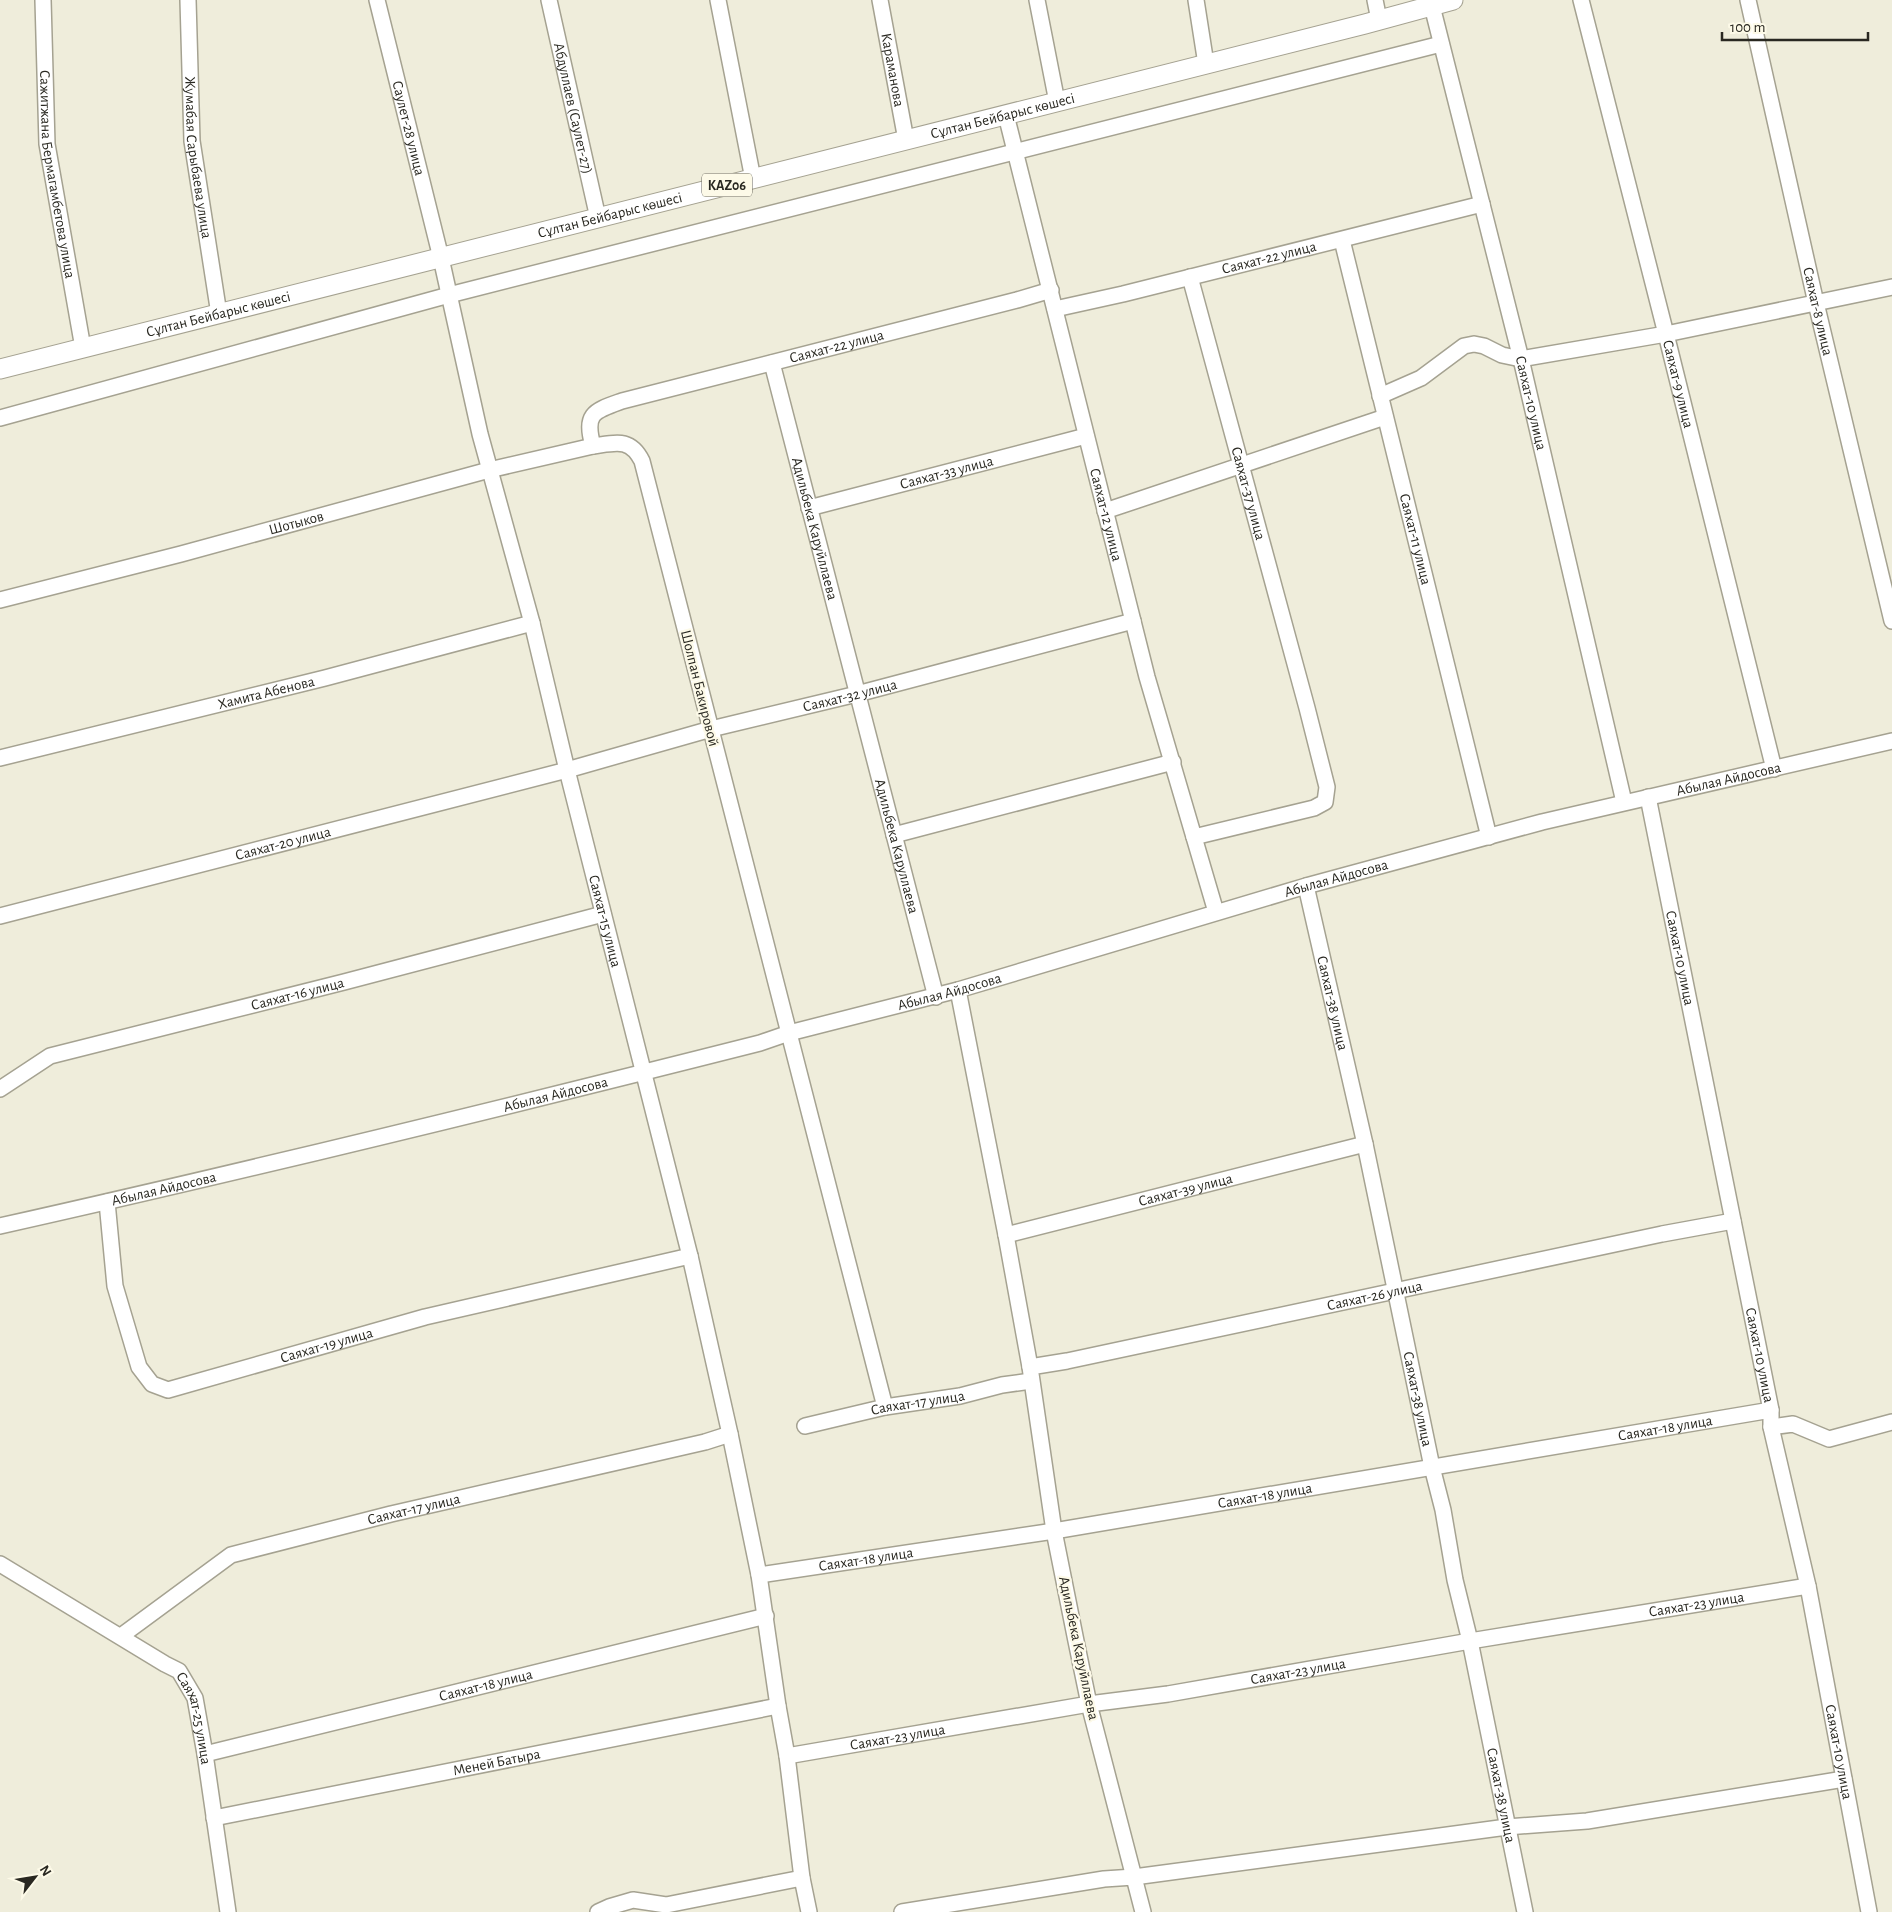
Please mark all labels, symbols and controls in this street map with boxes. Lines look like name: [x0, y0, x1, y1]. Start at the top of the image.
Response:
scale bar: [1722, 10, 1868, 42]
text: 100 m: [1730, 20, 1765, 35]
street label: Караманова: [878, 32, 907, 108]
street label: Абдуллаев (Саулет-27): [551, 41, 595, 175]
street label: Сажитжана Бермагамбетова улица: [37, 70, 78, 280]
street label: Жумабая Сарыбаева улица: [182, 76, 214, 240]
street label: Саулет-28 улица: [389, 79, 427, 177]
street label: Сұлтан Бейбарыс көшесі: [929, 91, 1076, 142]
road number: KAZ06: [702, 174, 752, 196]
street label: Сұлтан Бейбарыс көшесі: [536, 190, 684, 241]
street label: Саяхат-22 улица: [1220, 239, 1318, 277]
street label: Саяхат-8 улица: [1800, 266, 1835, 357]
street label: Сұлтан Бейбарыс көшесі: [144, 289, 292, 340]
street label: Саяхат-22 улица: [788, 327, 886, 366]
street label: Саяхат-9 улица: [1660, 338, 1696, 430]
street label: Саяхат-10 улица: [1512, 354, 1549, 452]
street label: Саяхат-37 улица: [1228, 445, 1268, 542]
street label: Саяхат-33 улица: [898, 453, 995, 492]
street label: Адильбека Каруйллаева: [789, 456, 840, 602]
street label: Саяхат-12 улица: [1087, 467, 1125, 563]
street label: Саяхат-11 улица: [1397, 492, 1434, 587]
street label: Шотыков: [267, 508, 325, 538]
street label: Шолпан Бакировой: [678, 628, 721, 748]
street label: Хамита Абенова: [216, 674, 316, 712]
street label: Саяхат-32 улица: [801, 677, 899, 715]
street label: Абылая Айдосова: [1675, 760, 1783, 799]
street label: Адильбека Каруллаева: [872, 777, 921, 915]
street label: Саяхат-20 улица: [233, 824, 332, 863]
street label: Абылая Айдосова: [1282, 857, 1390, 900]
street label: Саяхат-15 улица: [586, 873, 624, 969]
street label: Саяхат-10 улица: [1663, 909, 1697, 1007]
street label: Саяхат-38 улица: [1314, 954, 1350, 1052]
street label: Абылая Айдосова: [896, 970, 1003, 1013]
street label: Саяхат-16 улица: [249, 975, 346, 1013]
street label: Абылая Айдосова: [502, 1074, 610, 1115]
street label: Абылая Айдосова: [110, 1170, 218, 1208]
street label: Саяхат-39 улица: [1137, 1171, 1234, 1209]
street label: Саяхат-26 улица: [1325, 1278, 1424, 1313]
street label: Саяхат-10 улица: [1743, 1306, 1776, 1404]
street label: Саяхат-19 улица: [278, 1325, 375, 1366]
street label: Саяхат-38 улица: [1400, 1350, 1435, 1448]
street label: Саяхат-17 улица: [869, 1388, 966, 1418]
street label: Саяхат-18 улица: [1617, 1413, 1714, 1444]
street label: Саяхат-18 улица: [1216, 1481, 1313, 1511]
street label: Саяхат-17 улица: [366, 1491, 462, 1528]
street label: Саяхат-18 улица: [817, 1545, 914, 1574]
street label: Адильбека Каруйллаева: [1056, 1575, 1101, 1721]
street label: Саяхат-23 улица: [1648, 1589, 1745, 1620]
street label: Саяхат-23 улица: [1249, 1656, 1347, 1687]
street label: Саяхат-18 улица: [437, 1667, 534, 1704]
street label: Саяхат-25 улица: [173, 1669, 213, 1766]
street label: Саяхат-10 улица: [1822, 1703, 1855, 1801]
street label: Саяхат-23 улица: [849, 1722, 946, 1753]
street label: Меней Батыра: [452, 1746, 542, 1778]
street label: Саяхат-38 улица: [1484, 1746, 1518, 1844]
north arrow: [10, 1852, 60, 1902]
text: N: [37, 1863, 54, 1879]

